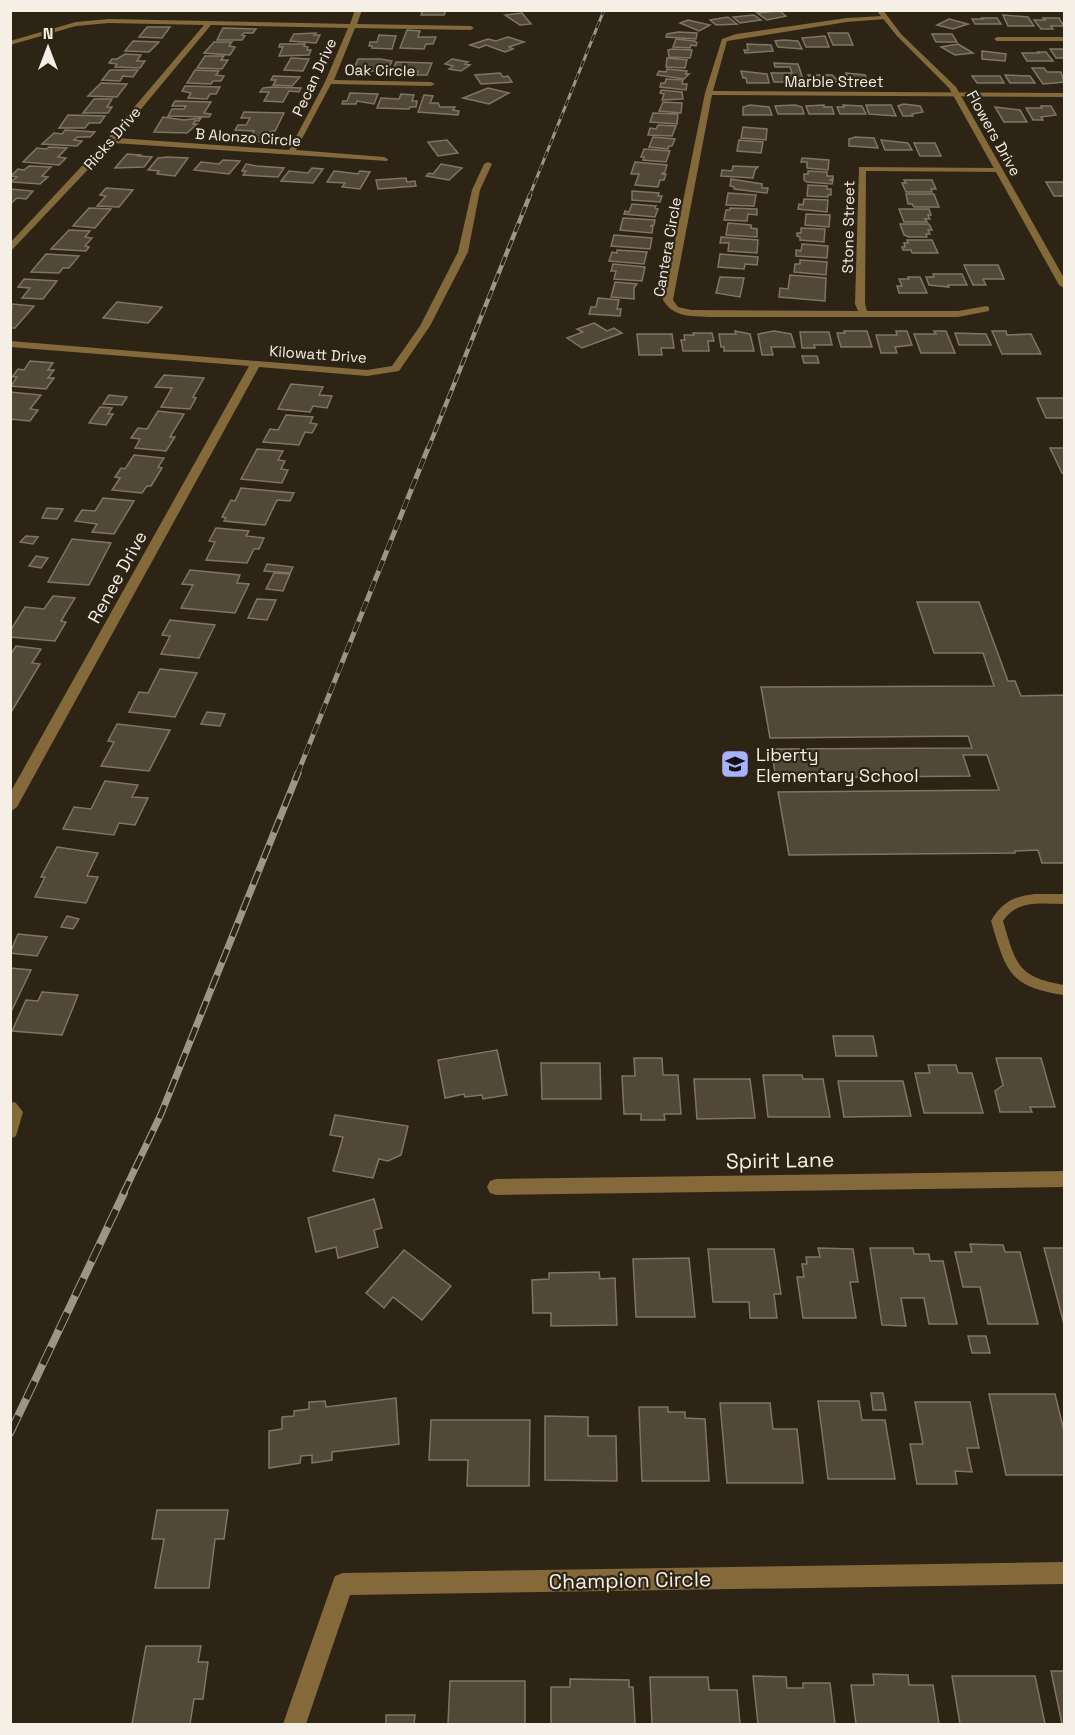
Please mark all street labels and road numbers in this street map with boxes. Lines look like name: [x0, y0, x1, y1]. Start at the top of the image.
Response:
street label: Pecan Drive: [288, 35, 340, 119]
street label: Oak Circle: [344, 60, 416, 80]
street label: Marble Street: [784, 72, 884, 91]
street label: Flowers Drive: [963, 87, 1025, 179]
street label: Ricks Drive: [79, 102, 145, 174]
street label: B Alonzo Circle: [194, 124, 302, 150]
street label: Stone Street: [838, 180, 858, 274]
street label: Cantera Circle: [649, 196, 685, 298]
street label: Kilowatt Drive: [269, 341, 367, 367]
street label: Renee Drive: [82, 527, 152, 627]
street label: Spirit Lane: [726, 1146, 834, 1174]
street label: Champion Circle: [548, 1565, 712, 1595]

